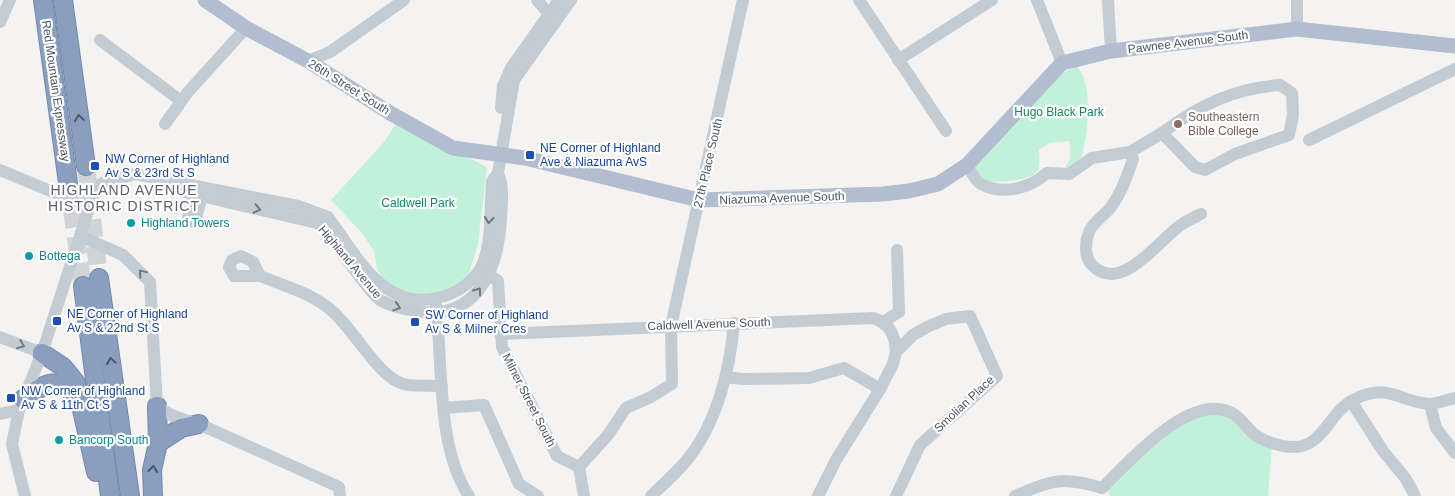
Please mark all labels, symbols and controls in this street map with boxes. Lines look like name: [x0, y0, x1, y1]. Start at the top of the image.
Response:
street label: Red Mountain Expressway: [39, 19, 73, 163]
street label: Pawnee Avenue South: [1127, 28, 1249, 56]
street label: 26th Street South: [306, 56, 392, 118]
park label: Hugo Black Park: [1014, 105, 1105, 119]
place label: Southeastern Bible College: [1188, 110, 1259, 138]
one-way arrow: [74, 114, 84, 122]
street label: 27th Place South: [691, 117, 725, 209]
marker: Southeastern Bible College: [1172, 118, 1184, 130]
place label: NE Corner of Highland Ave & Niazuma AvS: [540, 141, 661, 169]
marker: NE Corner of Highland Ave & Niazuma AvS: [524, 149, 536, 161]
place label: NW Corner of Highland Av S & 23rd St S: [105, 152, 229, 180]
marker: NW Corner of Highland Av S & 23rd St S: [89, 160, 101, 172]
district label: HIGHLAND AVENUE HISTORIC DISTRICT: [48, 182, 200, 214]
street label: Niazuma Avenue South: [719, 189, 845, 207]
park label: Caldwell Park: [381, 196, 456, 210]
one-way arrow: [252, 203, 261, 214]
place label: Highland Towers: [141, 216, 230, 230]
one-way arrow: [484, 216, 495, 224]
marker: Highland Towers: [125, 217, 137, 229]
street label: Highland Avenue: [316, 223, 385, 301]
place label: Bottega: [39, 249, 81, 263]
marker: Bottega: [23, 250, 35, 262]
one-way arrow: [139, 269, 148, 278]
one-way arrow: [472, 287, 481, 297]
one-way arrow: [392, 301, 401, 311]
place label: NE Corner of Highland Av S & 22nd St S: [67, 307, 188, 335]
place label: SW Corner of Highland Av S & Milner Cres: [425, 308, 548, 336]
marker: NE Corner of Highland Av S & 22nd St S: [51, 315, 63, 327]
street label: Caldwell Avenue South: [647, 315, 771, 333]
marker: SW Corner of Highland Av S & Milner Cres: [409, 316, 421, 328]
one-way arrow: [16, 339, 25, 350]
street label: Milner Street South: [499, 351, 559, 449]
one-way arrow: [106, 357, 117, 365]
street label: Smolian Place: [931, 373, 997, 435]
place label: NW Corner of Highland Av S & 11th Ct S: [21, 384, 145, 412]
marker: NW Corner of Highland Av S & 11th Ct S: [5, 392, 17, 404]
place label: Bancorp South: [69, 433, 148, 447]
marker: Bancorp South: [53, 434, 65, 446]
one-way arrow: [147, 465, 158, 473]

